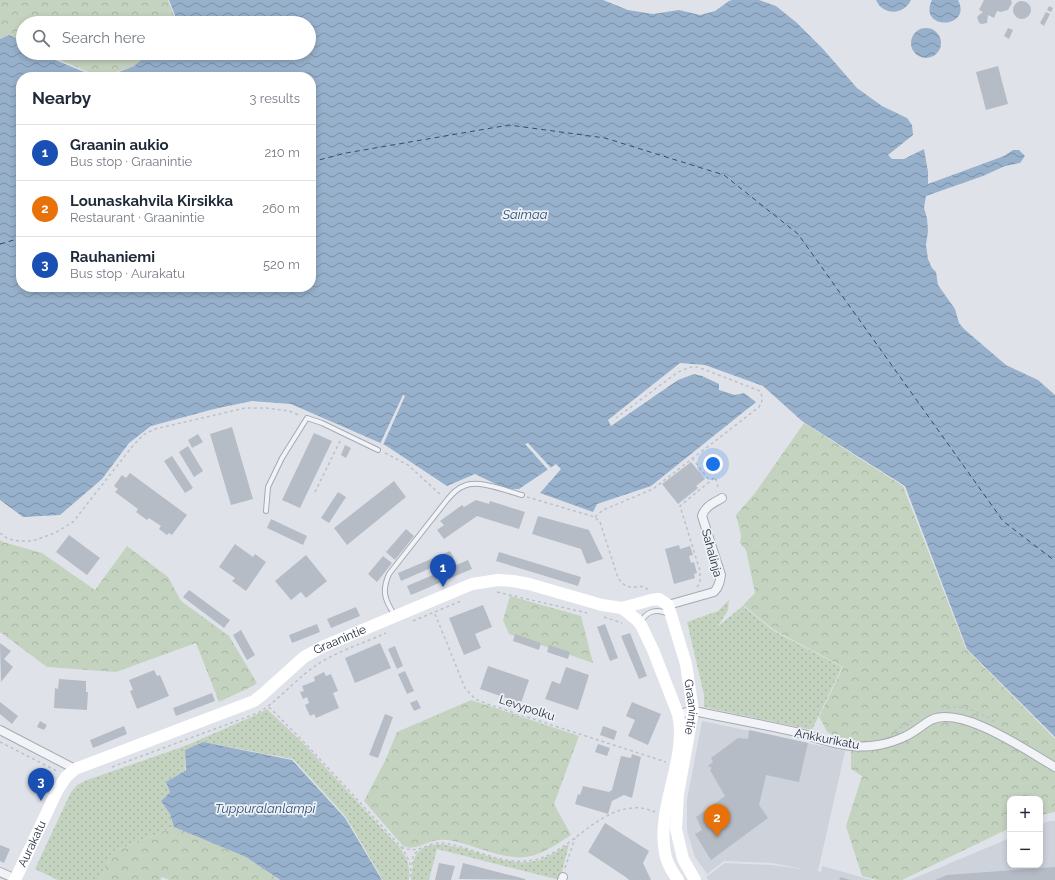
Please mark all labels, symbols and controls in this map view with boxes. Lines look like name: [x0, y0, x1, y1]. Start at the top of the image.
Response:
search box: [16, 16, 316, 60]
icon: search: [30, 27, 52, 49]
text: Search here: [62, 29, 145, 47]
text: Nearby: [32, 88, 91, 108]
text: 3 results: [250, 91, 300, 106]
text: Graanin aukio: [70, 136, 169, 154]
text: 1: [42, 145, 48, 160]
text: 210 m: [264, 145, 300, 160]
text: Bus stop · Graanintie: [70, 154, 192, 169]
text: Lounaskahvila Kirsikka: [70, 192, 233, 210]
text: 2: [41, 201, 49, 216]
text: 260 m: [262, 201, 300, 216]
water label: Saimaa: [501, 207, 548, 222]
text: Restaurant · Graanintie: [70, 210, 205, 225]
text: Rauhaniemi: [70, 248, 155, 266]
text: 3: [41, 257, 49, 272]
text: 520 m: [263, 257, 300, 272]
text: Bus stop · Aurakatu: [70, 266, 185, 281]
your location: [703, 454, 723, 474]
street label: Sahalinja: [699, 527, 725, 579]
pin: 1: [430, 554, 456, 587]
street label: Graanintie: [311, 622, 368, 657]
street label: Graanintie: [681, 678, 700, 736]
street label: Levypolku: [497, 692, 557, 724]
street label: Ankkurikatu: [793, 726, 861, 752]
pin: 3: [28, 768, 54, 801]
map controls: [1007, 796, 1043, 868]
button: +: [1007, 796, 1043, 832]
water label: Tuppuralanlampi: [215, 801, 316, 816]
pin: 2: [704, 804, 730, 837]
street label: Aurakatu: [15, 818, 49, 869]
button: −: [1007, 832, 1043, 868]

